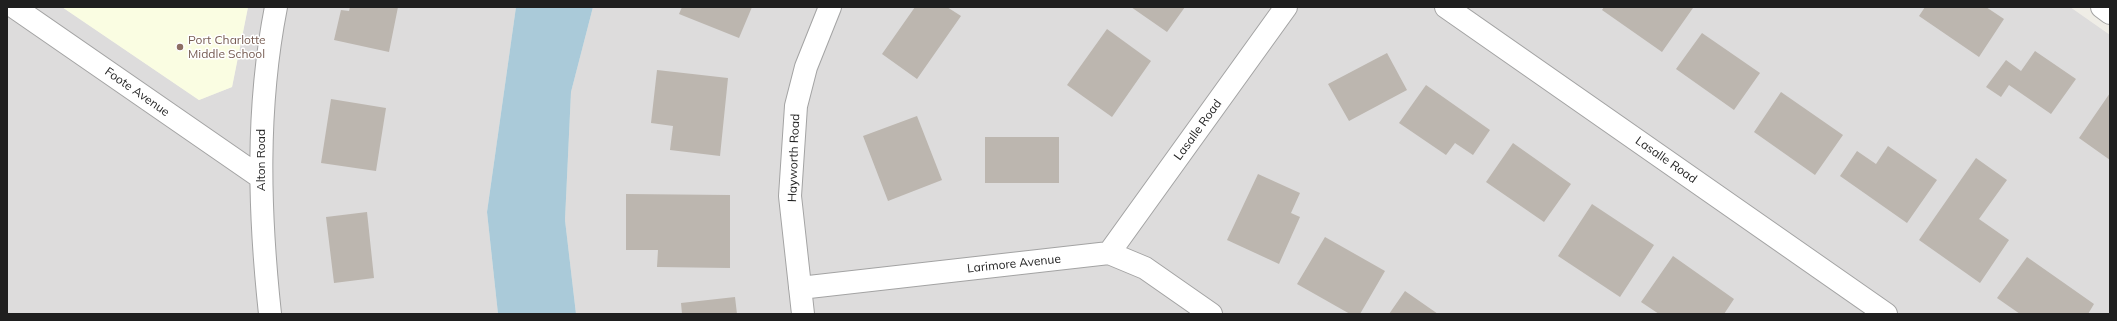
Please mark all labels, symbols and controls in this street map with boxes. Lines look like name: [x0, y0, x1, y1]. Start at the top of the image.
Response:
place label: Port Charlotte Middle School: [188, 33, 266, 61]
marker: Port Charlotte Middle School: [175, 42, 185, 52]
street label: Foote Avenue: [102, 64, 172, 120]
street label: Lasalle Road: [1171, 97, 1225, 163]
street label: Hayworth Road: [785, 114, 803, 202]
street label: Alton Road: [254, 129, 268, 191]
street label: Lasalle Road: [1633, 134, 1699, 186]
street label: Larimore Avenue: [966, 252, 1062, 276]

